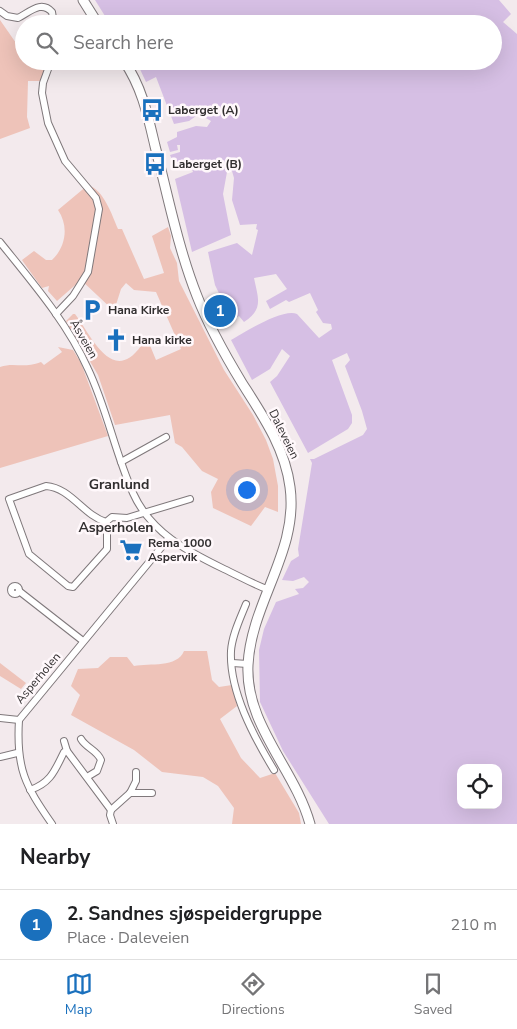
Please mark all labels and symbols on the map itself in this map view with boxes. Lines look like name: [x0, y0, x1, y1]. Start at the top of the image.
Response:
bus stop icon: Laberget (A): [139, 97, 165, 123]
place label: Laberget (A): [168, 102, 239, 118]
bus stop icon: Laberget (B): [142, 151, 168, 177]
place label: Laberget (B): [172, 156, 242, 172]
pin: 1: [204, 292, 236, 330]
parking icon: Hana Kirke: [79, 297, 105, 323]
place label: Hana Kirke: [108, 302, 170, 318]
street label: Åsveien: [66, 316, 102, 362]
church icon: Hana kirke: [103, 327, 129, 353]
place label: Hana kirke: [132, 332, 192, 348]
street label: Daleveien: [265, 406, 303, 462]
district label: Granlund: [89, 475, 149, 494]
your location: [234, 477, 260, 503]
district label: Asperholen: [78, 518, 154, 537]
place label: Rema 1000 Aspervik: [148, 535, 212, 565]
supermarket icon: Rema 1000 Aspervik: [118, 537, 144, 563]
street label: Asperholen: [12, 649, 64, 707]

